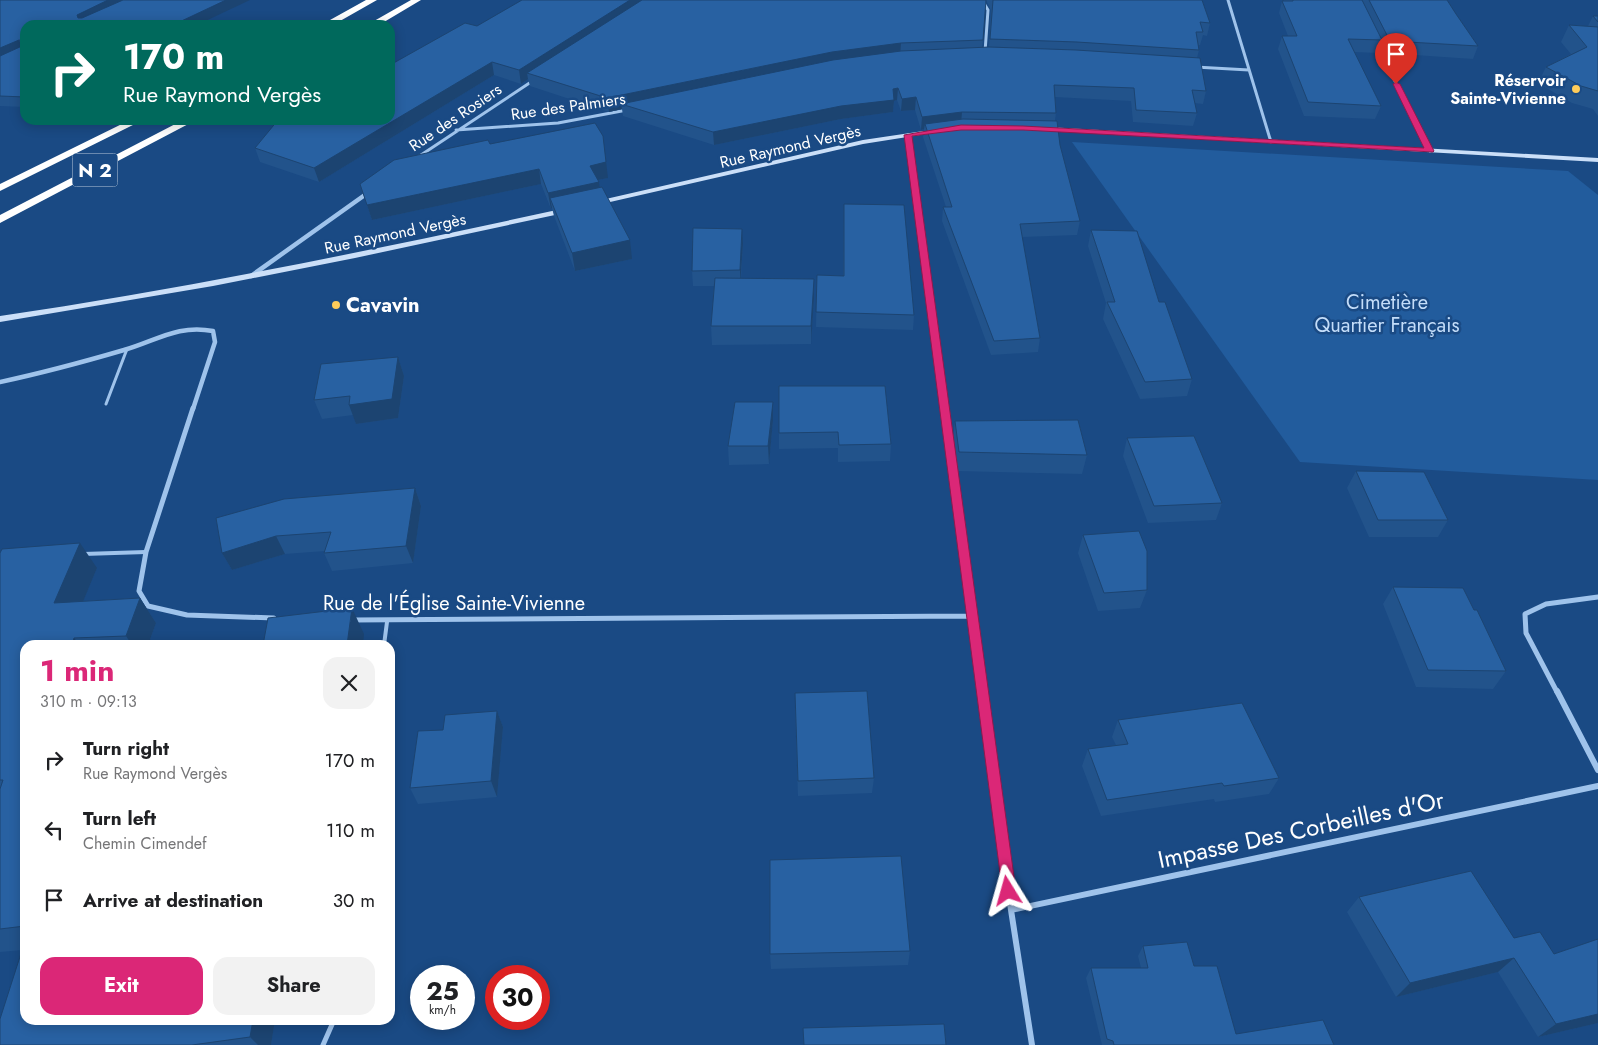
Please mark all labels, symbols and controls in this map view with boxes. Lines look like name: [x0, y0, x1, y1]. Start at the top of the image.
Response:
text: 170 m: [123, 32, 224, 82]
pin: [1375, 33, 1417, 84]
icon: right: [40, 40, 105, 105]
icon: arrive: [1382, 40, 1410, 68]
place label: Réservoir Sainte-Vivienne: [1450, 69, 1566, 110]
text: Rue Raymond Vergès: [123, 78, 321, 110]
street label: Rue des Rosiers: [404, 78, 506, 157]
marker: Réservoir Sainte-Vivienne: [1570, 83, 1582, 95]
street label: Rue des Palmiers: [509, 87, 627, 126]
street label: Rue Raymond Vergès: [717, 119, 863, 174]
road number: N 2: [72, 154, 118, 186]
street label: Rue Raymond Vergès: [322, 207, 468, 260]
park label: Cimetière Quartier Français: [1315, 288, 1459, 340]
place label: Cavavin: [346, 291, 419, 320]
marker: Cavavin: [330, 299, 342, 311]
street label: Rue de l'Église Sainte-Vivienne: [323, 589, 585, 618]
text: 1 min: [40, 649, 114, 692]
button: close: [323, 657, 375, 709]
text: 310 m · 09:13: [40, 690, 137, 713]
text: Turn right: [83, 735, 169, 762]
icon: right: [40, 746, 68, 774]
text: 170 m: [325, 747, 375, 774]
text: Rue Raymond Vergès: [83, 762, 227, 785]
street label: Impasse Des Corbeilles d'Or: [1155, 782, 1448, 877]
text: Turn left: [83, 805, 156, 832]
icon: left: [40, 816, 68, 844]
text: 110 m: [326, 817, 375, 844]
text: Chemin Cimendef: [83, 832, 207, 855]
position arrow: [981, 864, 1033, 916]
icon: arrive: [40, 886, 68, 914]
text: Arrive at destination: [83, 887, 263, 914]
text: 30 m: [333, 887, 375, 914]
button: Exit: [40, 957, 203, 1015]
button: Share: [213, 957, 375, 1015]
speed limit sign: 30: [485, 965, 550, 1030]
text: 25: [426, 973, 459, 1009]
text: km/h: [429, 1001, 456, 1019]

